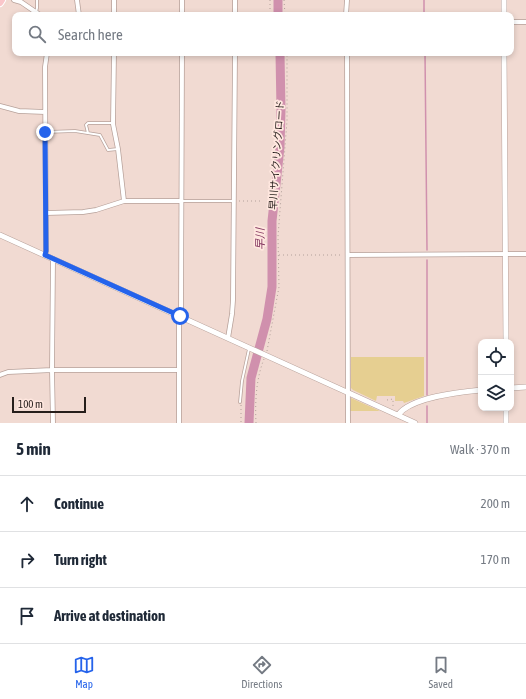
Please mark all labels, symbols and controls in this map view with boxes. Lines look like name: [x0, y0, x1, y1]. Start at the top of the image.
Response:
search box: [12, 12, 514, 56]
icon: search: [26, 23, 48, 45]
text: Search here: [58, 26, 123, 43]
street label: 早川サイクリングロード: [267, 100, 286, 210]
route end: [36, 123, 54, 141]
water label: 早川: [254, 227, 266, 250]
route start: [171, 307, 189, 325]
map controls: [478, 339, 514, 411]
button: locate: [478, 339, 514, 375]
button: layers: [478, 375, 514, 411]
scale bar: [12, 395, 86, 414]
text: 100 m: [18, 398, 43, 410]
text: 5 min: [16, 439, 51, 459]
text: Walk · 370 m: [450, 442, 510, 457]
icon: ahead: [16, 493, 38, 515]
text: Continue: [54, 495, 104, 512]
text: 200 m: [481, 496, 510, 511]
icon: right: [16, 549, 38, 571]
text: Turn right: [54, 551, 107, 568]
text: 170 m: [481, 552, 510, 567]
icon: arrive: [16, 605, 38, 627]
text: Arrive at destination: [54, 607, 165, 624]
tab: Map: [73, 654, 95, 690]
tab: Directions: [241, 654, 282, 690]
tab: Saved: [429, 654, 453, 690]

